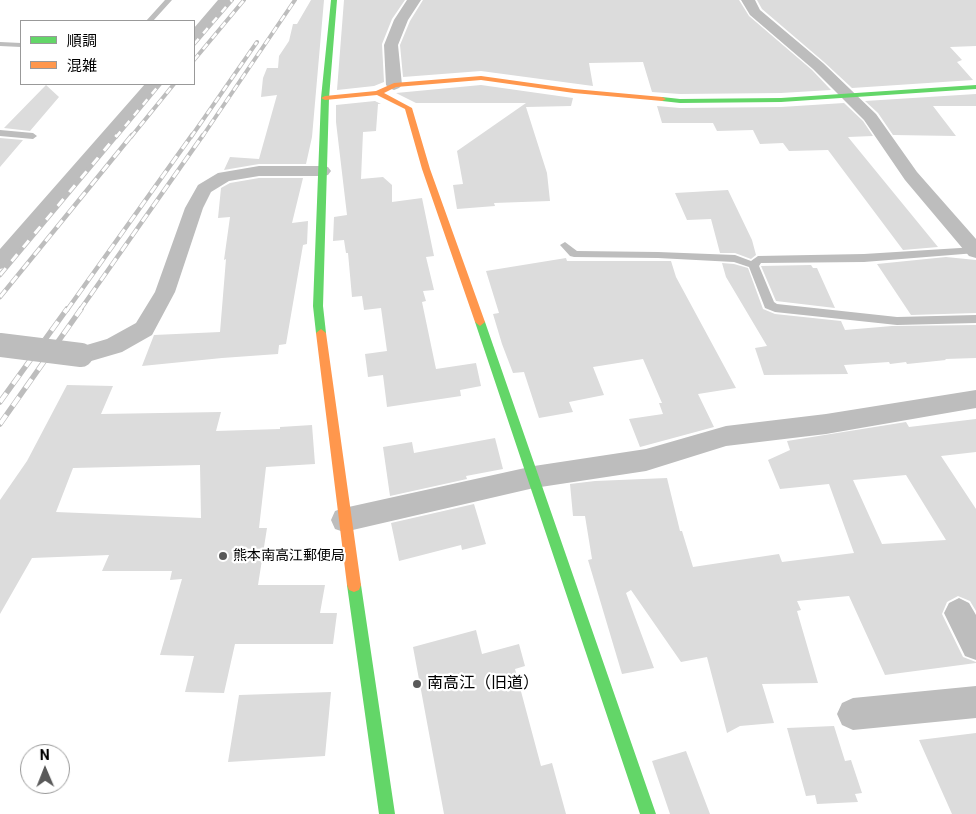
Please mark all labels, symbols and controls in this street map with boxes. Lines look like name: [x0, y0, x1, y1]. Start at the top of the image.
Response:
legend: [20, 20, 195, 85]
text: 順調: [67, 32, 97, 50]
text: 混雑: [67, 57, 97, 75]
place label: 熊本南高江郵便局: [233, 548, 345, 564]
marker: 熊本南高江郵便局: [217, 550, 229, 562]
place label: 南高江（旧道）: [427, 674, 539, 694]
marker: 南高江（旧道）: [411, 678, 423, 690]
north arrow: [20, 744, 70, 794]
text: N: [40, 747, 50, 763]

